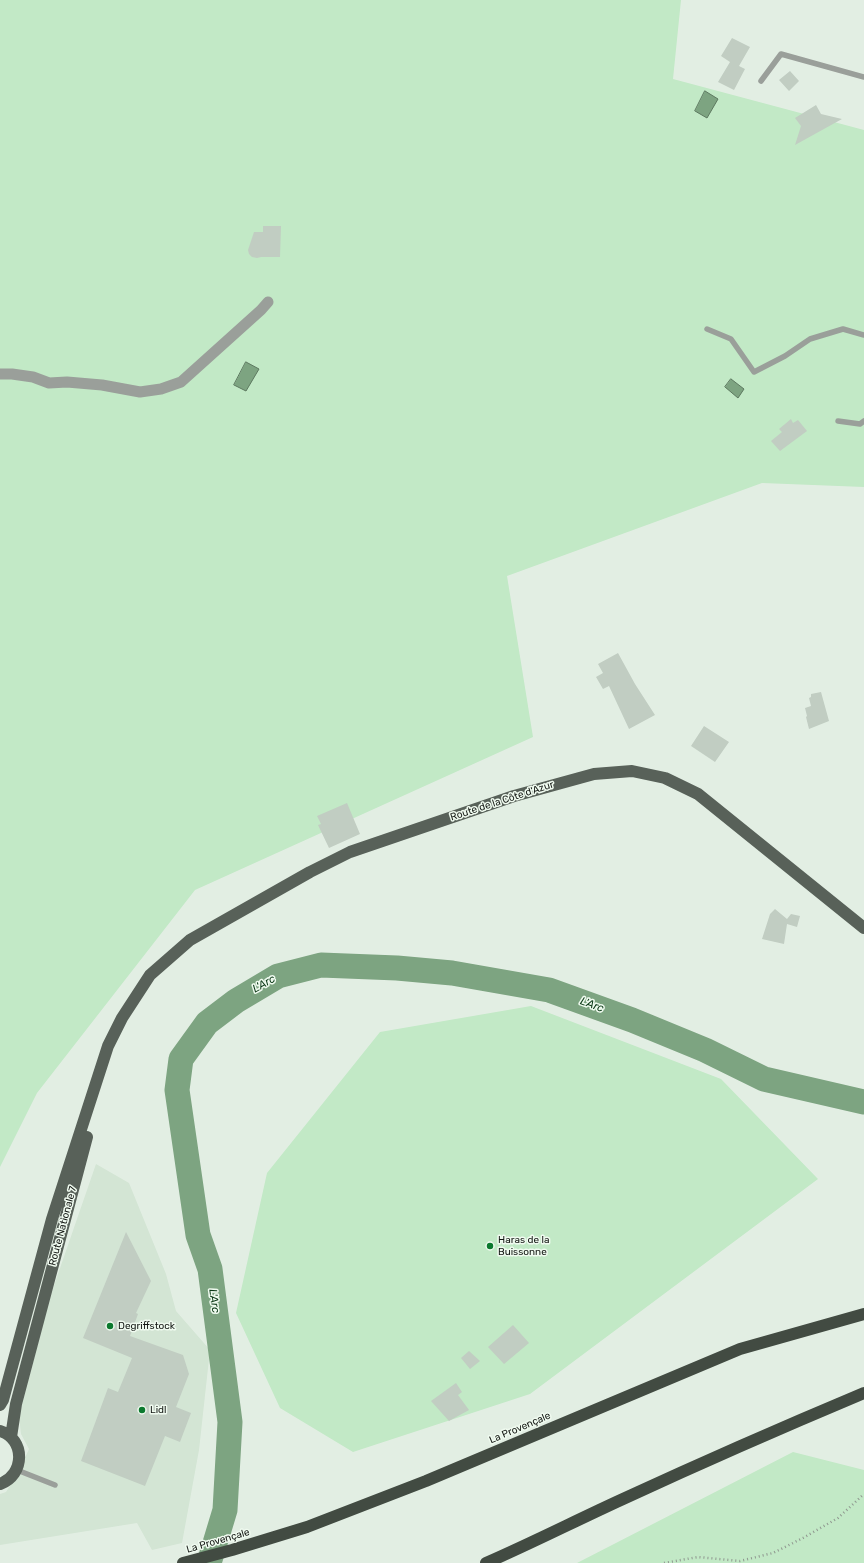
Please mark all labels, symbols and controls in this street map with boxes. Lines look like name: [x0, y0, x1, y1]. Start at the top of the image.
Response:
street label: Route de la Côte d'Azur: [449, 779, 555, 823]
water label: L'Arc: [250, 972, 278, 996]
water label: L'Arc: [578, 995, 606, 1015]
street label: Route Nationale 7: [47, 1185, 79, 1267]
place label: Haras de la Buissonne: [498, 1234, 549, 1258]
marker: Haras de la Buissonne: [485, 1241, 495, 1251]
water label: L'Arc: [206, 1288, 222, 1314]
place label: Degriffstock: [118, 1320, 175, 1332]
marker: Degriffstock: [105, 1321, 115, 1331]
place label: Lidl: [150, 1404, 166, 1416]
marker: Lidl: [137, 1405, 147, 1415]
street label: La Provençale: [488, 1410, 552, 1446]
street label: La Provençale: [185, 1526, 251, 1556]

